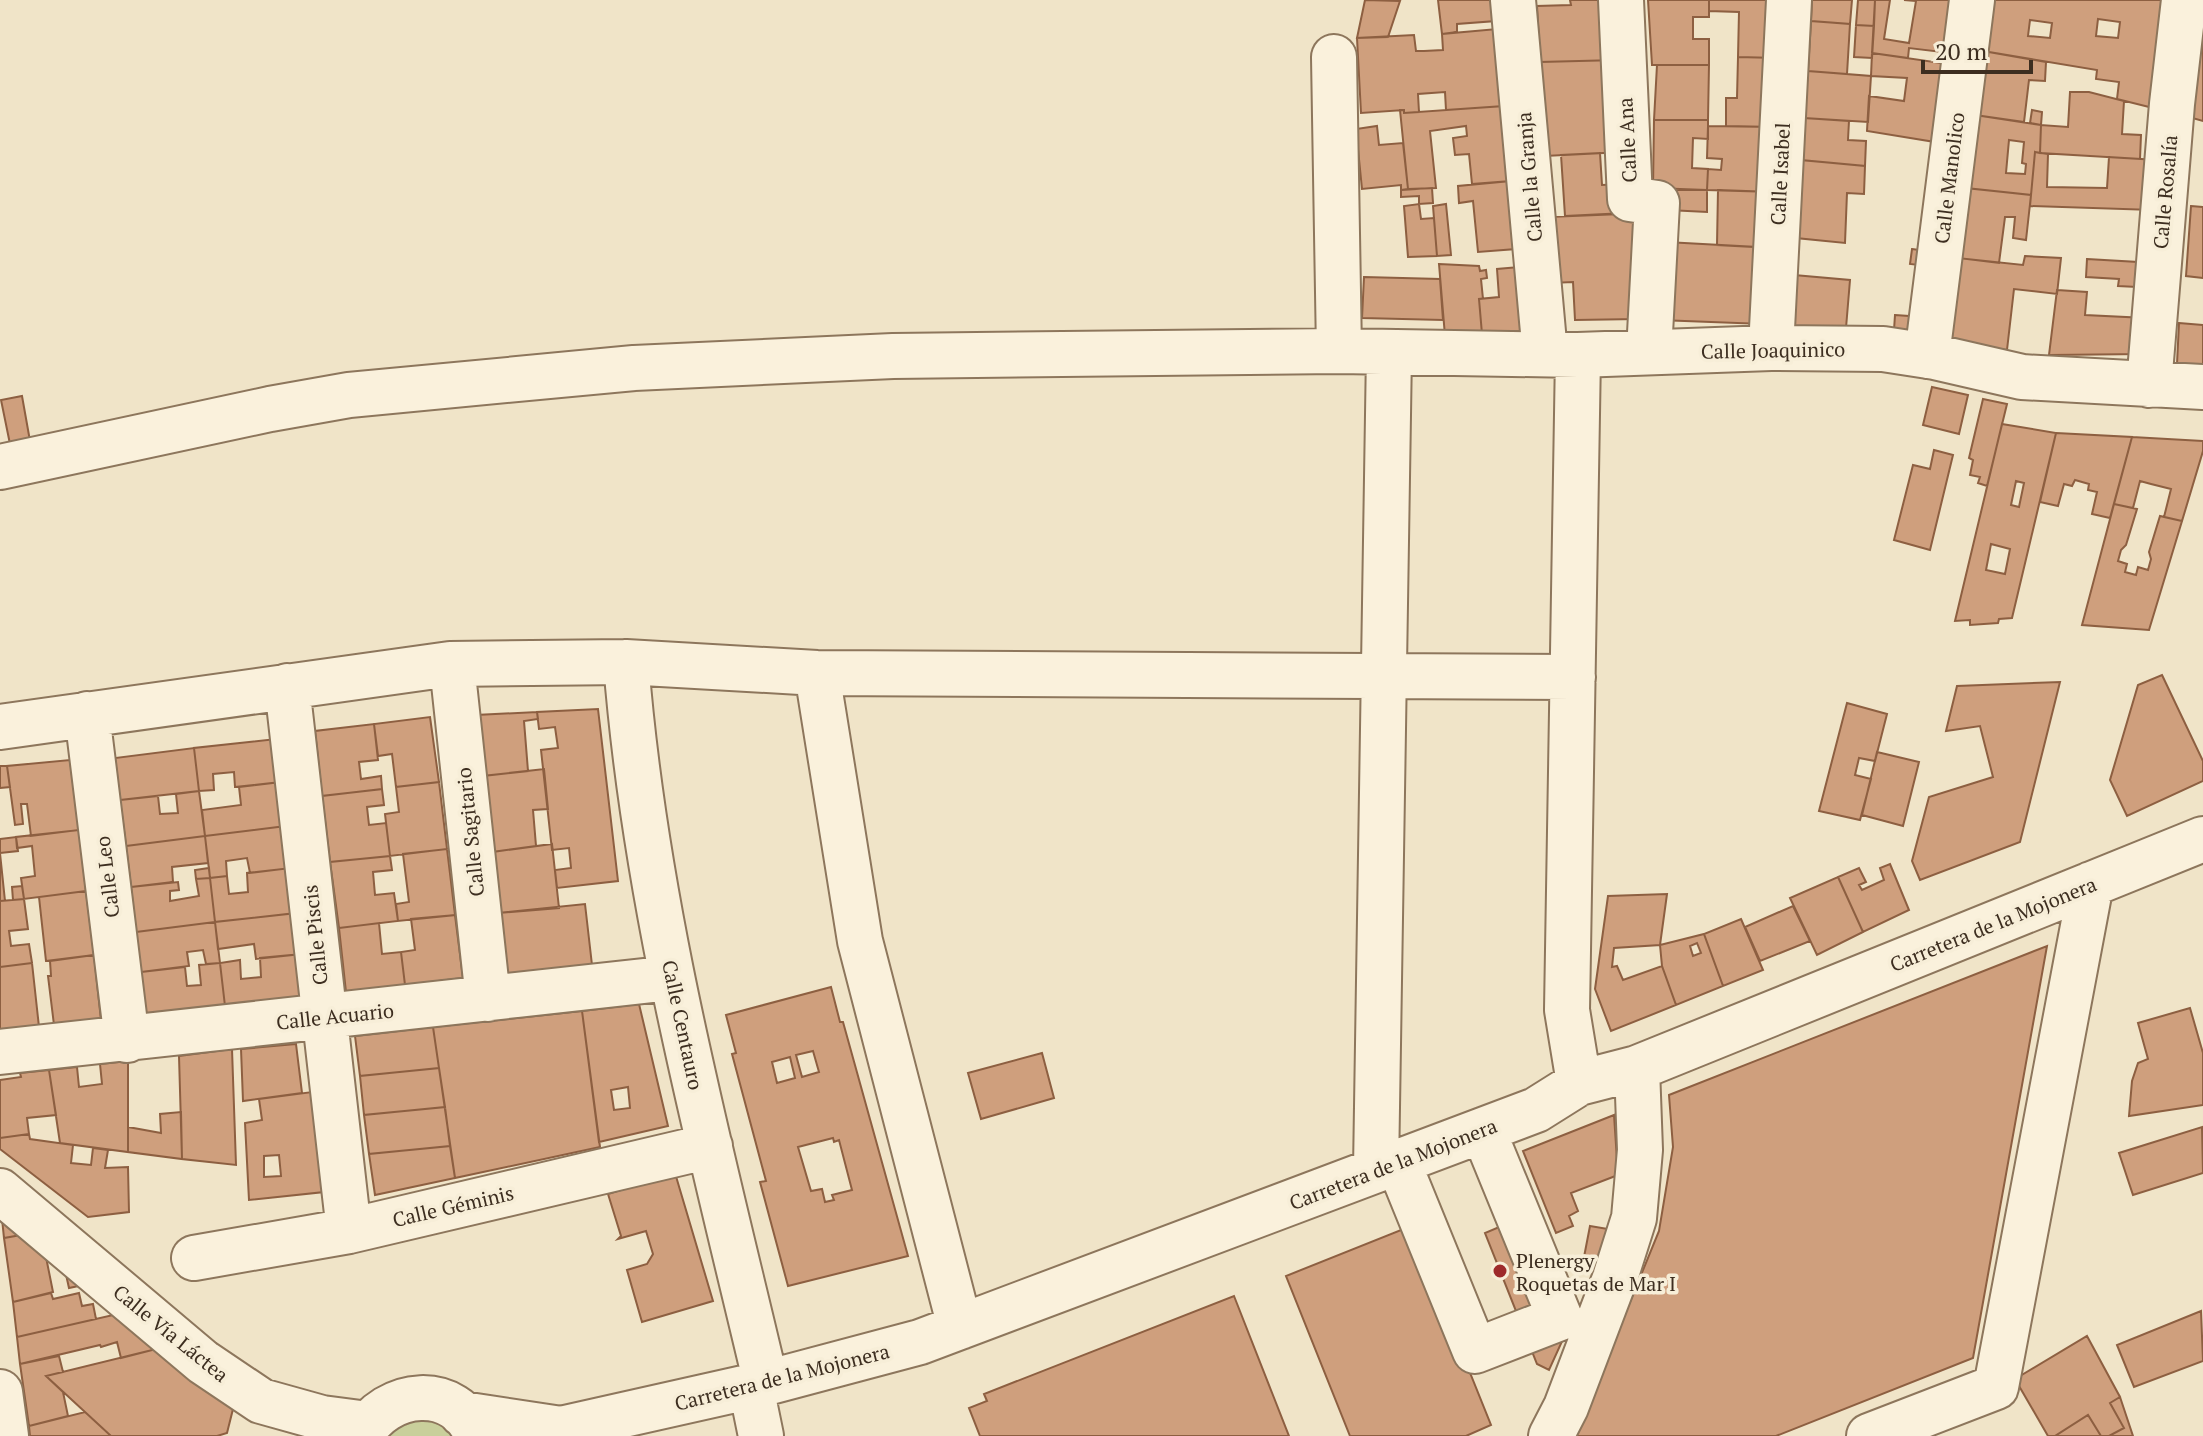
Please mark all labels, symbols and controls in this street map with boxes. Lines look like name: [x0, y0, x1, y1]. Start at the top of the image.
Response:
scale bar: [1923, 24, 2031, 74]
text: 20 m: [1935, 35, 1987, 67]
street label: Calle Ana: [1611, 97, 1643, 183]
street label: Calle la Granja: [1510, 111, 1548, 243]
street label: Calle Manolico: [1928, 111, 1970, 245]
street label: Calle Isabel: [1764, 122, 1796, 226]
street label: Calle Rosalía: [2147, 134, 2183, 250]
street label: Calle Joaquinico: [1701, 335, 1845, 365]
street label: Calle Sagitario: [450, 766, 490, 898]
street label: Calle Leo: [89, 835, 125, 919]
street label: Carretera de la Mojonera: [1886, 870, 2100, 978]
street label: Calle Piscis: [296, 884, 334, 986]
street label: Calle Centauro: [656, 958, 710, 1092]
street label: Calle Acuario: [275, 996, 395, 1036]
street label: Carretera de la Mojonera: [1285, 1112, 1501, 1216]
street label: Calle Géminis: [390, 1179, 516, 1233]
place label: Plenergy Roquetas de Mar I: [1516, 1247, 1676, 1297]
marker: Plenergy Roquetas de Mar I: [1491, 1262, 1509, 1280]
street label: Calle Vía Láctea: [108, 1278, 234, 1388]
street label: Carretera de la Mojonera: [672, 1337, 892, 1417]

